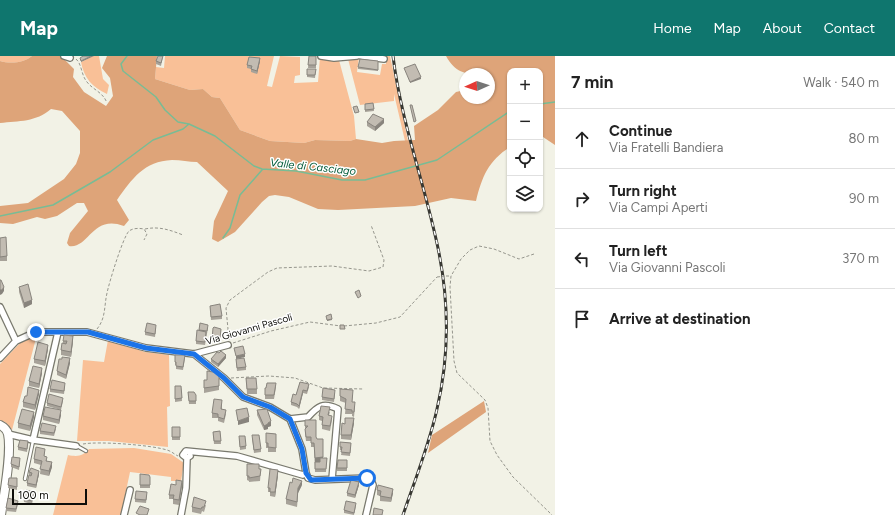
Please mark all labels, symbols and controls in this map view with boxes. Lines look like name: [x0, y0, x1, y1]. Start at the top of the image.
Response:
text: Map: [20, 17, 58, 40]
text: Home: [653, 20, 692, 37]
text: Map: [714, 20, 741, 37]
text: About: [763, 20, 802, 37]
text: Contact: [824, 20, 875, 37]
north arrow: [459, 68, 495, 104]
map controls: [507, 68, 543, 212]
button: +: [507, 68, 543, 104]
text: 7 min: [571, 72, 613, 92]
text: Walk · 540 m: [803, 75, 879, 90]
button: −: [507, 104, 543, 140]
text: Continue: [609, 122, 672, 140]
icon: ahead: [571, 128, 593, 150]
text: 80 m: [848, 131, 879, 146]
button: locate: [507, 140, 543, 176]
text: Via Fratelli Bandiera: [609, 140, 723, 155]
water label: Valle di Casciago: [269, 156, 357, 178]
button: layers: [507, 176, 543, 212]
text: Turn right: [609, 182, 677, 200]
icon: right: [571, 188, 593, 210]
text: 90 m: [849, 191, 879, 206]
text: Via Campi Aperti: [609, 200, 708, 215]
text: Turn left: [609, 242, 667, 260]
icon: left: [571, 248, 593, 270]
text: 370 m: [842, 251, 879, 266]
text: Via Giovanni Pascoli: [609, 260, 726, 275]
icon: arrive: [571, 308, 593, 330]
street label: Via Giovanni Pascoli: [204, 310, 294, 348]
text: Arrive at destination: [609, 310, 750, 328]
route end: [27, 323, 45, 341]
route start: [358, 469, 376, 487]
scale bar: [12, 487, 87, 506]
text: 100 m: [18, 489, 49, 502]

